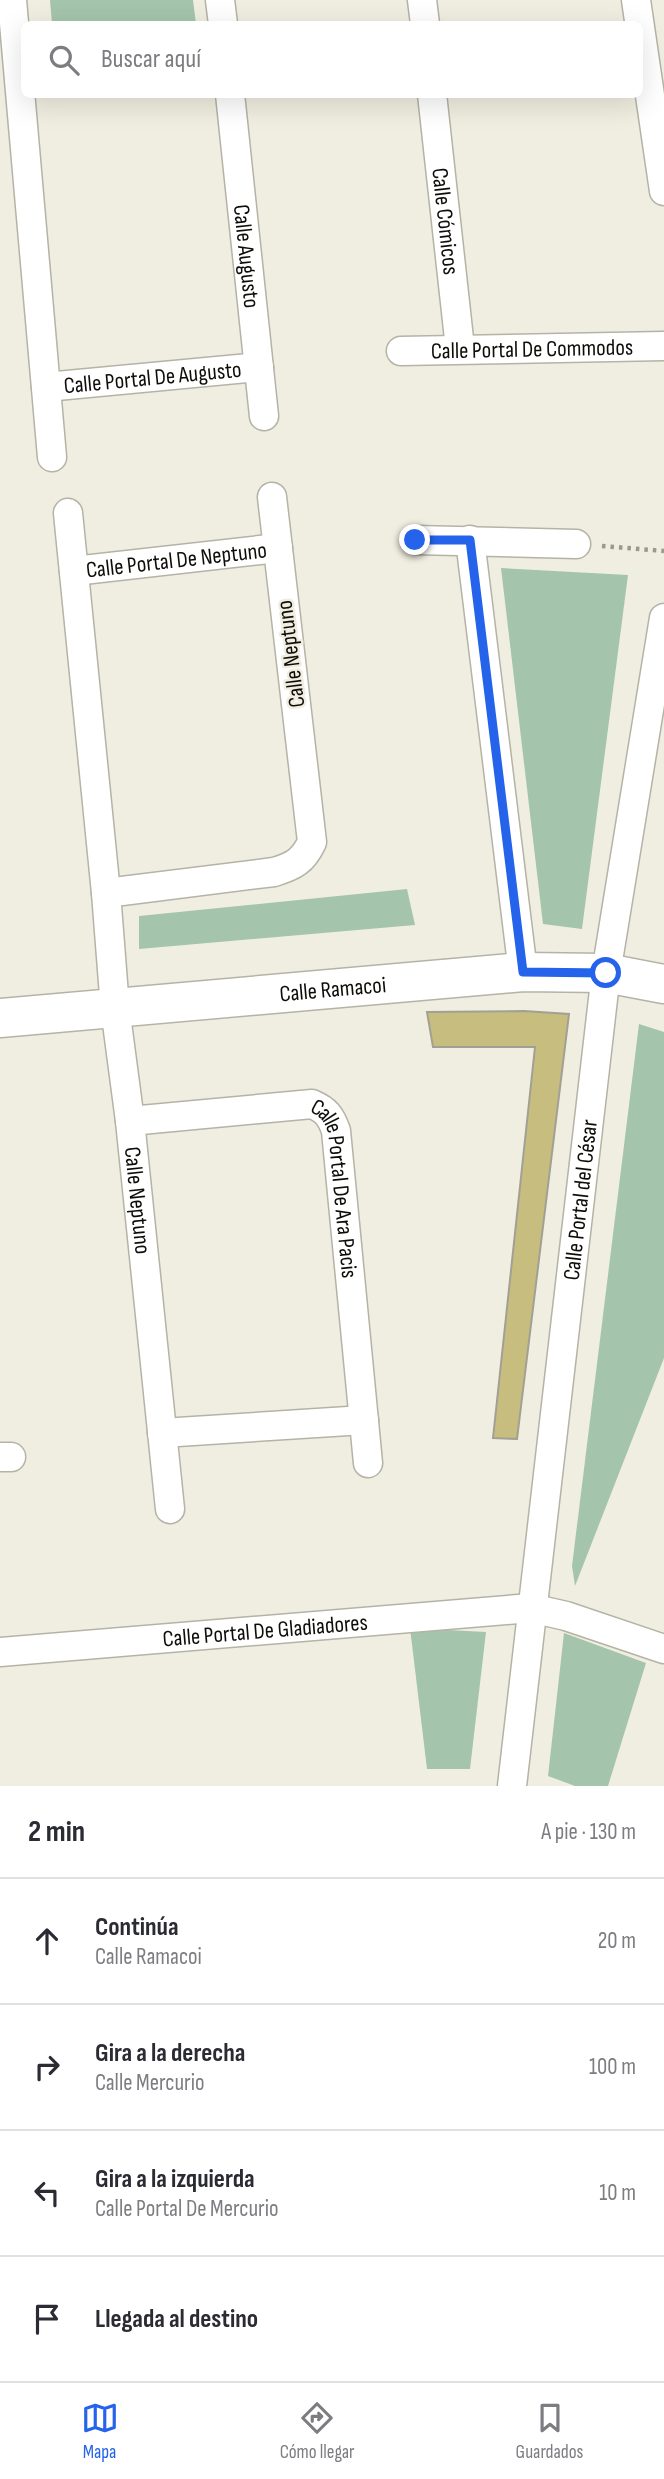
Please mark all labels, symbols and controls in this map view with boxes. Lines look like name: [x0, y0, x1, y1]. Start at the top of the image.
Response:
search box: [21, 21, 643, 98]
icon: search: [45, 41, 83, 79]
text: Buscar aquí: [101, 44, 201, 75]
street label: Calle Cómicos: [425, 166, 465, 276]
street label: Calle Augusto: [227, 203, 266, 309]
street label: Calle Portal De Commodos: [431, 334, 633, 365]
street label: Calle Portal De Augusto: [63, 356, 243, 400]
route end: [399, 524, 430, 555]
street label: Calle Portal De Neptuno: [85, 536, 268, 585]
street label: Calle Neptuno: [271, 599, 311, 709]
route start: [590, 957, 621, 988]
street label: Calle Ramacoi: [278, 971, 387, 1008]
street label: Calle Portal De Ara Pacis: [306, 1093, 363, 1280]
street label: Calle Portal del César: [558, 1118, 604, 1282]
street label: Calle Neptuno: [118, 1145, 157, 1255]
street label: Calle Portal De Gladiadores: [162, 1609, 369, 1653]
text: 2 min: [28, 1814, 85, 1850]
text: A pie · 130 m: [541, 1818, 636, 1846]
text: Continúa: [95, 1912, 179, 1943]
icon: ahead: [28, 1922, 66, 1960]
text: 20 m: [598, 1927, 636, 1955]
text: Calle Ramacoi: [95, 1943, 202, 1971]
text: Gira a la derecha: [95, 2038, 245, 2069]
icon: right: [28, 2048, 66, 2086]
text: 100 m: [589, 2053, 636, 2081]
text: Calle Mercurio: [95, 2069, 204, 2097]
text: Gira a la izquierda: [95, 2164, 255, 2195]
icon: left: [28, 2174, 66, 2212]
text: 10 m: [599, 2179, 636, 2207]
text: Calle Portal De Mercurio: [95, 2195, 279, 2223]
icon: arrive: [28, 2300, 66, 2338]
text: Llegada al destino: [95, 2304, 258, 2335]
tab: Mapa: [81, 2399, 119, 2464]
tab: Cómo llegar: [280, 2399, 355, 2464]
tab: Guardados: [516, 2399, 583, 2464]

